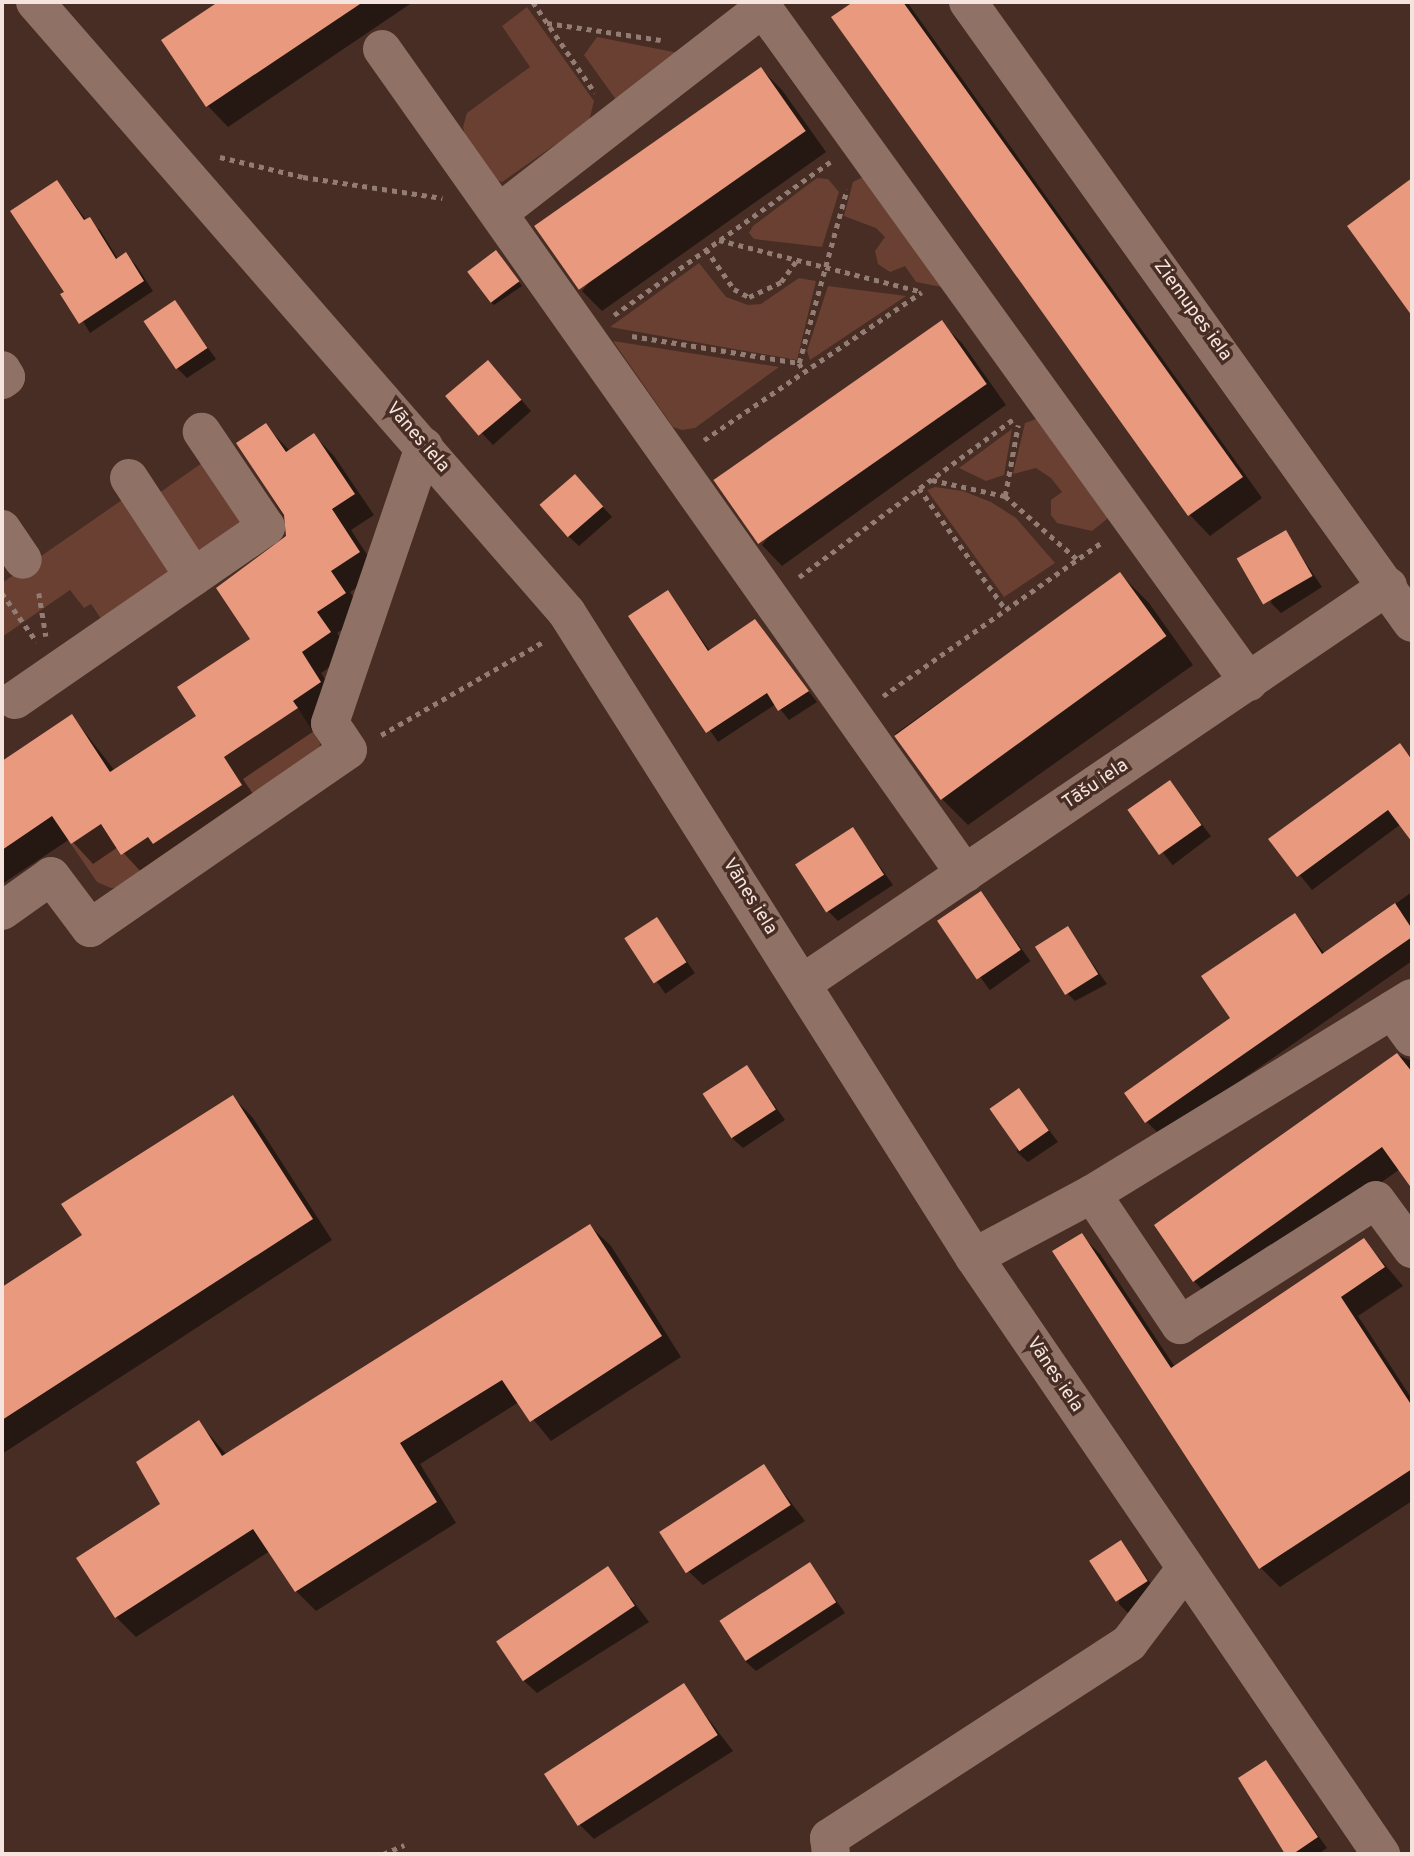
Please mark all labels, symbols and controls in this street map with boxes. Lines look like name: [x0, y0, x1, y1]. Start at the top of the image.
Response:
street label: Ziemupes iela: [1148, 256, 1236, 366]
street label: Vānes iela: [380, 398, 454, 478]
street label: Tāšu iela: [1059, 755, 1133, 815]
street label: Vānes iela: [717, 855, 781, 939]
street label: Vānes iela: [1021, 1333, 1087, 1417]

